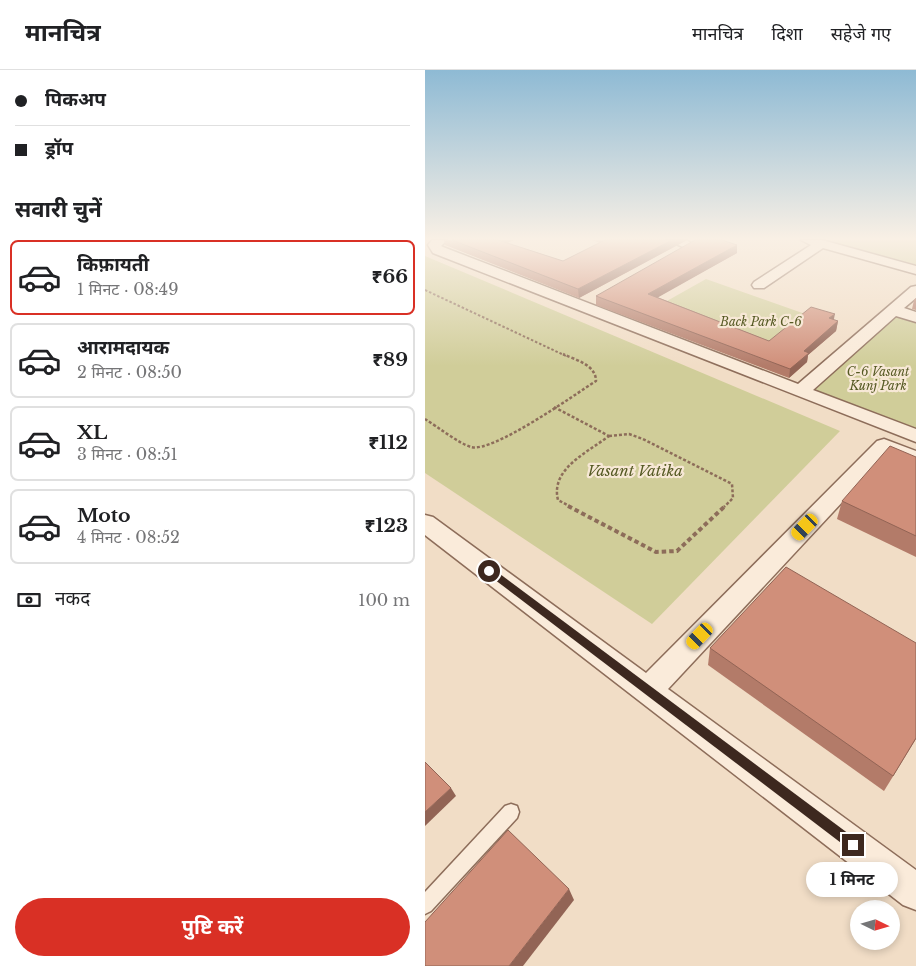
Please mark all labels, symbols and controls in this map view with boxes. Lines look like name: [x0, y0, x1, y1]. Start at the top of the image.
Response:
text: मानचित्र: [25, 18, 101, 47]
text: मानचित्र: [692, 23, 744, 45]
text: दिशा: [772, 23, 803, 45]
text: सहेजे गए: [831, 23, 891, 45]
text: पिकअप: [45, 88, 106, 111]
text: ड्रॉप: [45, 137, 73, 160]
text: सवारी चुनें: [15, 196, 102, 223]
text: किफ़ायती: [77, 253, 149, 276]
icon: car: [17, 255, 62, 300]
text: ₹66: [372, 265, 408, 288]
text: 1 मिनट · 08:49: [77, 279, 178, 299]
park label: Back Park C-6: [719, 314, 802, 329]
text: आरामदायक: [77, 336, 169, 359]
icon: car: [17, 338, 62, 383]
text: ₹89: [372, 348, 408, 371]
text: 2 मिनट · 08:50: [77, 362, 182, 382]
park label: C-6 Vasant Kunj Park: [847, 364, 910, 393]
icon: car: [17, 421, 62, 466]
text: XL: [77, 421, 107, 444]
text: ₹112: [368, 431, 408, 454]
text: 3 मिनट · 08:51: [77, 444, 178, 464]
park label: Vasant Vatika: [587, 461, 683, 480]
icon: car: [17, 504, 62, 549]
text: Moto: [77, 504, 131, 527]
car: [789, 511, 820, 543]
text: ₹123: [364, 514, 408, 537]
text: 4 मिनट · 08:52: [77, 527, 180, 547]
route start: [478, 560, 500, 582]
icon: cash: [15, 586, 43, 614]
text: नकद: [55, 587, 90, 610]
text: 100 m: [358, 590, 410, 610]
car: [684, 620, 715, 652]
route end: [842, 834, 864, 856]
callout: 1 मिनट: [807, 862, 899, 898]
text: 1 मिनट: [830, 869, 874, 889]
button: पुष्टि करें: [15, 898, 410, 956]
north arrow: [850, 900, 900, 950]
map controls: [850, 900, 900, 950]

